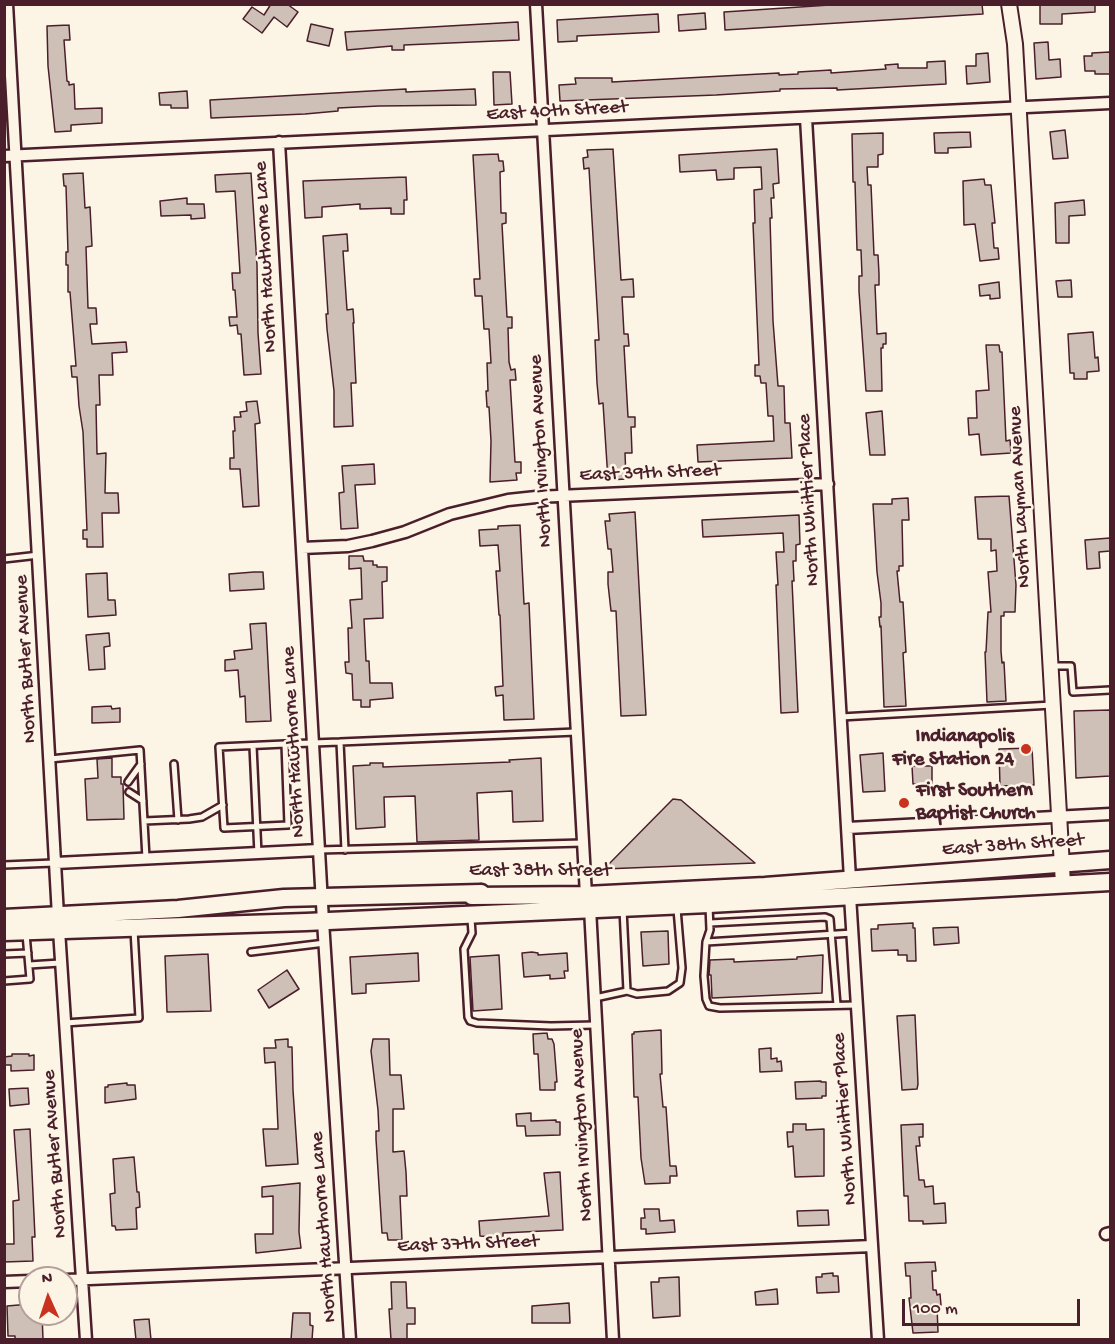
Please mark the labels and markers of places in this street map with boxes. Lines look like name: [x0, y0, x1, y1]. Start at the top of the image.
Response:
place label: Indianapolis Fire Station 24: [892, 726, 1014, 773]
marker: Indianapolis Fire Station 24: [1019, 742, 1033, 756]
place label: First Southern Baptist Church: [916, 780, 1036, 827]
marker: First Southern Baptist Church: [897, 796, 911, 810]

